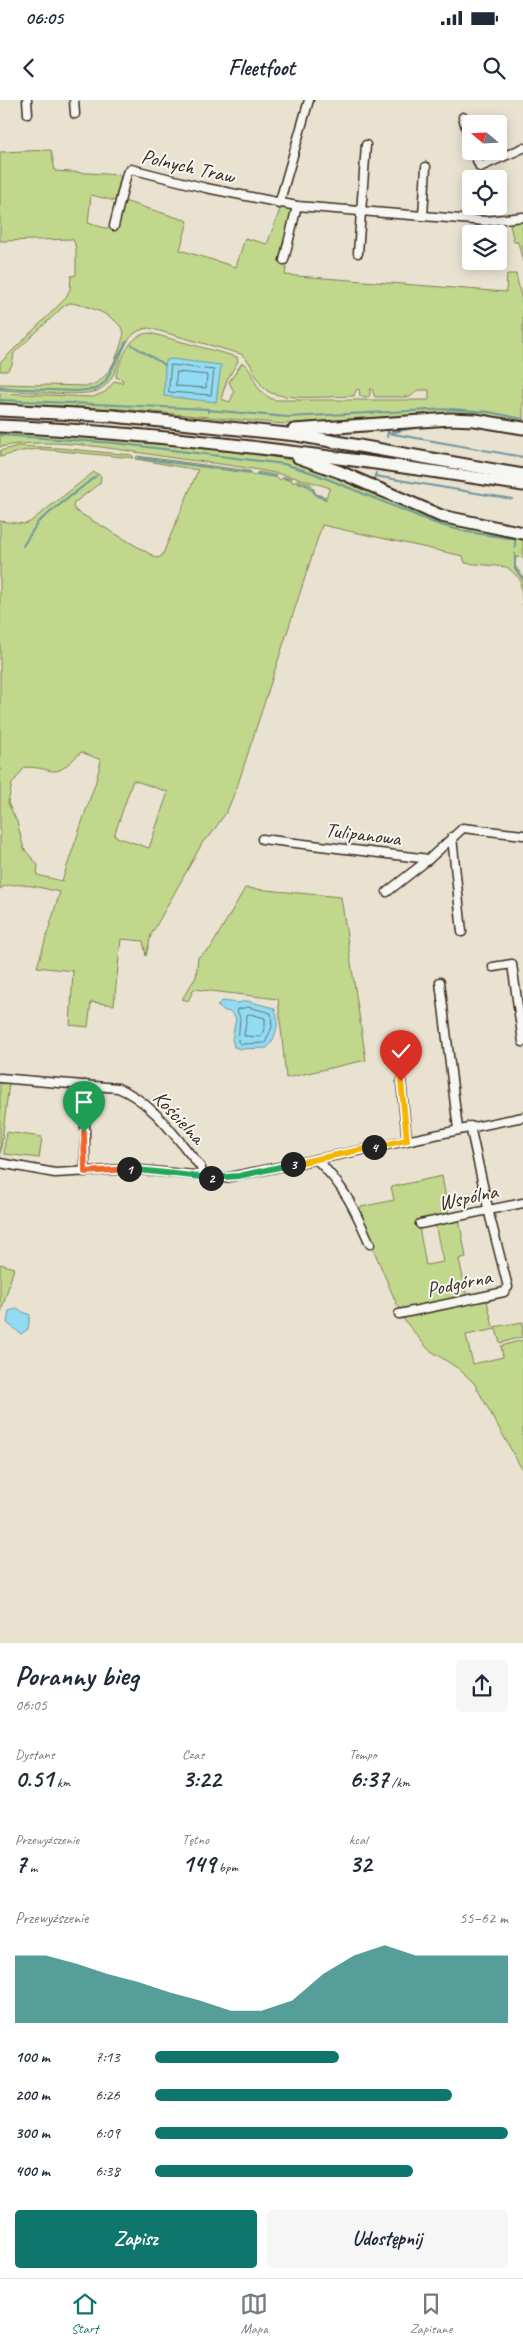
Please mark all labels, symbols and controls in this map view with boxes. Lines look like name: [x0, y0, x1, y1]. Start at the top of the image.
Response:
text: 06:05: [25, 6, 63, 30]
icon: back: [15, 54, 43, 82]
text: Fleetfoot: [228, 54, 295, 82]
icon: search: [480, 54, 508, 82]
north arrow: [462, 115, 508, 160]
map controls: [462, 115, 507, 270]
street label: Polnych Traw: [139, 143, 239, 190]
button: locate: [462, 170, 507, 215]
button: layers: [462, 225, 507, 270]
street label: Tulipanowa: [324, 816, 404, 852]
pin: [380, 1030, 422, 1081]
icon: check: [387, 1037, 415, 1065]
pin: [63, 1081, 105, 1132]
street label: Kościelna: [148, 1085, 212, 1151]
icon: arrive: [70, 1088, 98, 1116]
pin: 4: [362, 1134, 386, 1160]
text: 4: [371, 1139, 378, 1156]
pin: 3: [280, 1152, 306, 1176]
pin: 1: [116, 1156, 142, 1182]
text: 3: [290, 1156, 297, 1173]
text: 1: [126, 1161, 133, 1178]
pin: 2: [198, 1166, 224, 1190]
text: 2: [208, 1170, 215, 1187]
street label: Wspólna: [436, 1178, 502, 1216]
street label: Podgórna: [424, 1263, 496, 1303]
text: Poranny bieg: [15, 1658, 138, 1693]
button: share: [456, 1660, 508, 1712]
text: 06:05: [15, 1695, 47, 1715]
text: Dystans: [15, 1746, 55, 1763]
text: Czas: [182, 1746, 204, 1763]
text: Tempo: [349, 1746, 377, 1763]
text: 0.51: [15, 1763, 53, 1795]
text: 3:22: [182, 1763, 221, 1795]
text: 6:37: [349, 1763, 388, 1795]
text: km: [53, 1774, 70, 1791]
text: /km: [388, 1774, 410, 1791]
text: Przewyższenie: [15, 1831, 79, 1848]
text: Tętno: [182, 1831, 209, 1848]
text: kcal: [349, 1831, 368, 1848]
text: 7: [15, 1848, 26, 1880]
text: 149: [182, 1848, 215, 1880]
text: 32: [349, 1848, 372, 1880]
text: m: [26, 1859, 37, 1876]
text: bpm: [215, 1859, 238, 1876]
text: Przewyższenie: [15, 1908, 88, 1928]
text: 55–62 m: [459, 1908, 508, 1928]
text: 100 m: [15, 2047, 50, 2067]
text: 7:13: [95, 2047, 120, 2067]
text: 200 m: [15, 2085, 50, 2105]
text: 6:26: [95, 2085, 120, 2105]
text: 300 m: [15, 2123, 50, 2143]
text: 6:09: [95, 2123, 120, 2143]
text: 400 m: [15, 2161, 50, 2181]
text: 6:38: [95, 2161, 120, 2181]
button: Zapisz: [15, 2210, 257, 2268]
button: Udostępnij: [267, 2210, 508, 2268]
tab: Start: [71, 2290, 99, 2337]
tab: Mapa: [240, 2290, 268, 2337]
tab: Zapisane: [410, 2290, 452, 2337]

